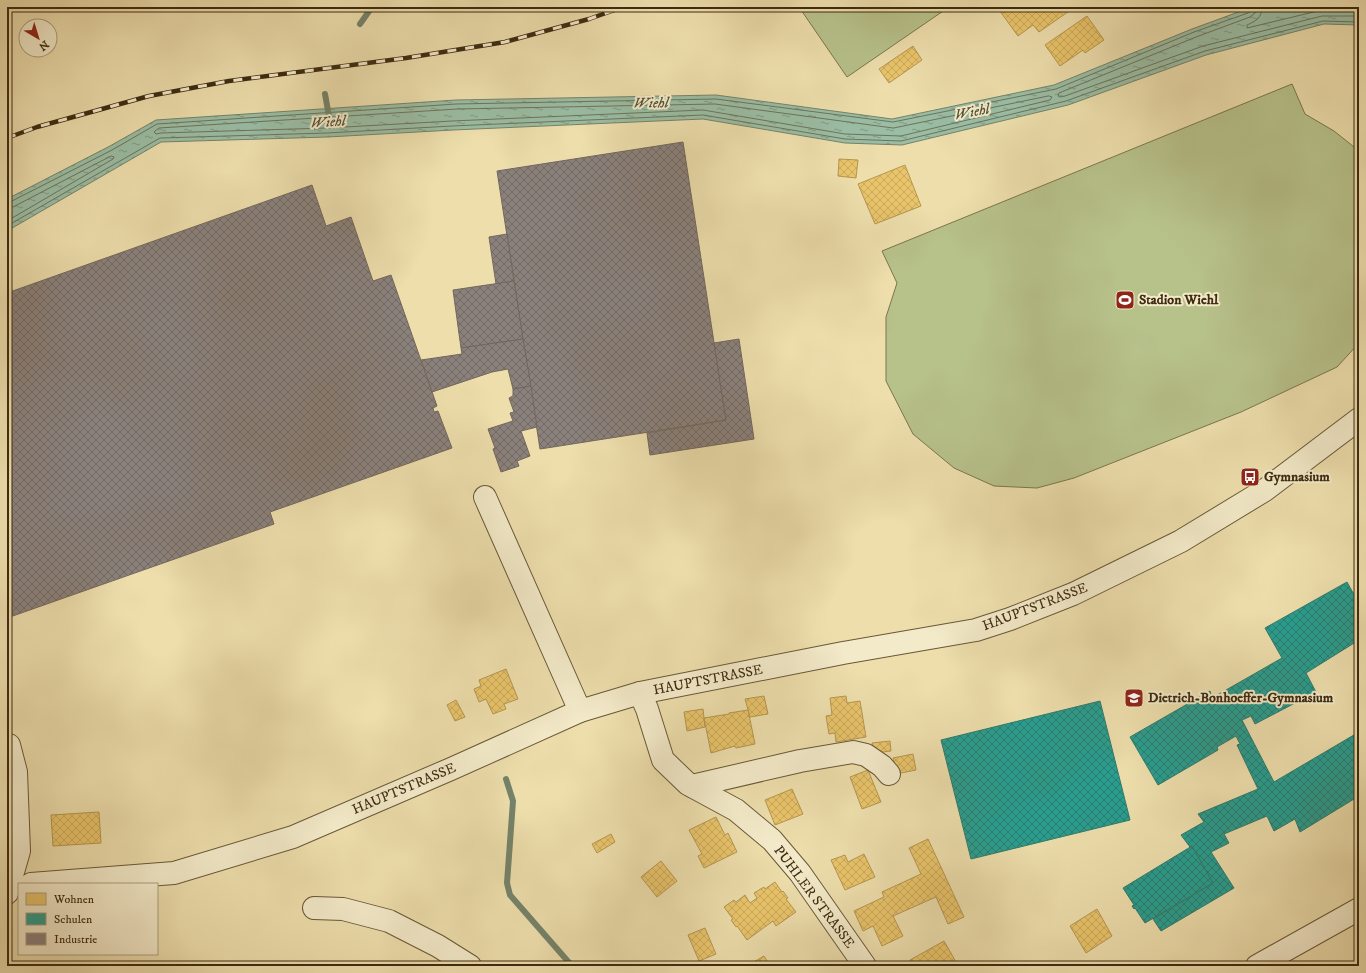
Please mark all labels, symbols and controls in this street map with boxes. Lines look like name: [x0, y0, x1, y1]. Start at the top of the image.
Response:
north arrow: [18, 18, 58, 58]
text: N: [36, 37, 51, 53]
water label: Wiehl: [633, 93, 671, 113]
water label: Wiehl: [953, 99, 993, 125]
water label: Wiehl: [310, 111, 348, 133]
sports icon: Stadion Wiehl: [1114, 289, 1136, 311]
place label: Stadion Wiehl: [1139, 291, 1219, 309]
bus stop icon: Gymnasium: [1239, 466, 1261, 488]
place label: Gymnasium: [1264, 468, 1330, 486]
street label: HAUPTSTRASSE: [980, 579, 1090, 635]
street label: HAUPTSTRASSE: [652, 661, 764, 699]
school or university icon: Dietrich-Bonhoeffer-Gymnasium: [1123, 687, 1145, 709]
place label: Dietrich-Bonhoeffer-Gymnasium: [1148, 689, 1334, 707]
street label: HAUPTSTRASSE: [349, 759, 459, 819]
street label: PUHLER STRASSE: [770, 842, 858, 952]
legend: [18, 883, 158, 955]
text: Wohnen: [53, 892, 95, 907]
text: Schulen: [54, 912, 93, 927]
text: Industrie: [54, 932, 97, 947]

